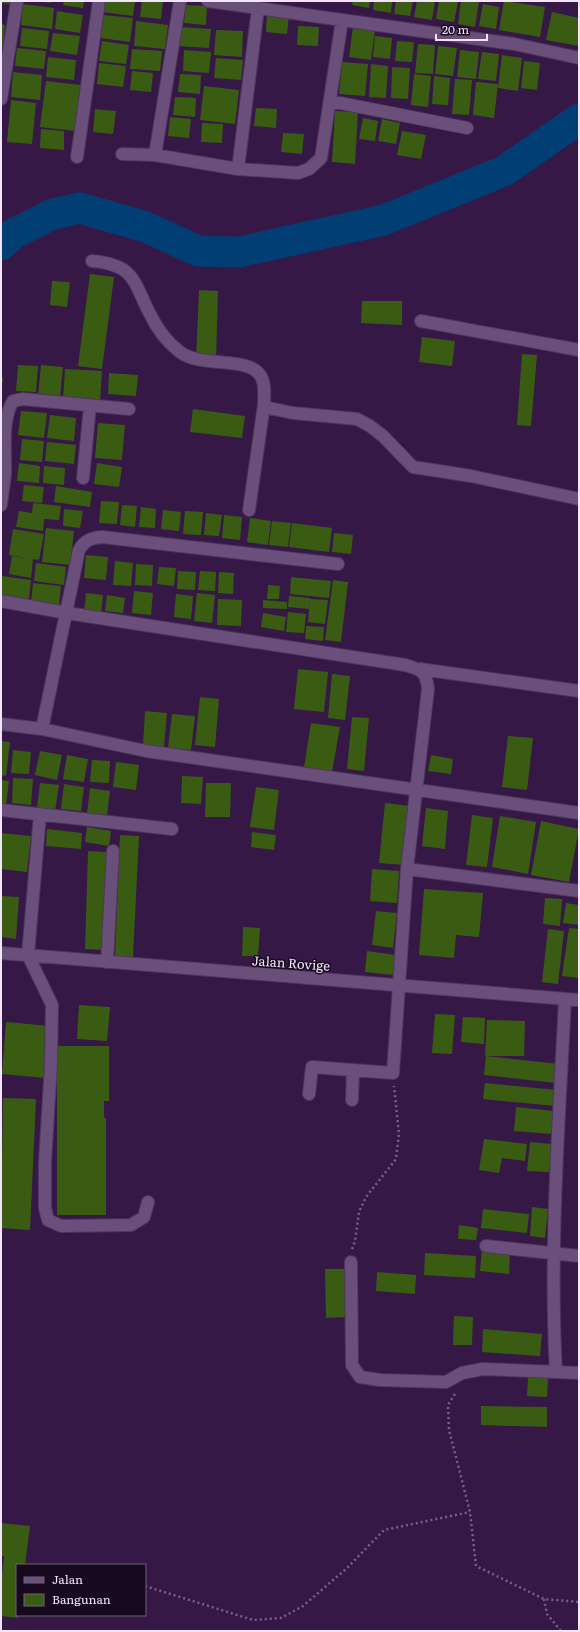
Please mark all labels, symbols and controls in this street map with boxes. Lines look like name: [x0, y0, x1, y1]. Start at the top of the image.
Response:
scale bar: [436, 16, 487, 42]
text: 20 m: [442, 20, 469, 38]
street label: Jalan Rovige: [251, 950, 331, 975]
legend: [16, 1564, 146, 1616]
text: Jalan: [52, 1570, 83, 1588]
text: Bangunan: [52, 1590, 111, 1608]

